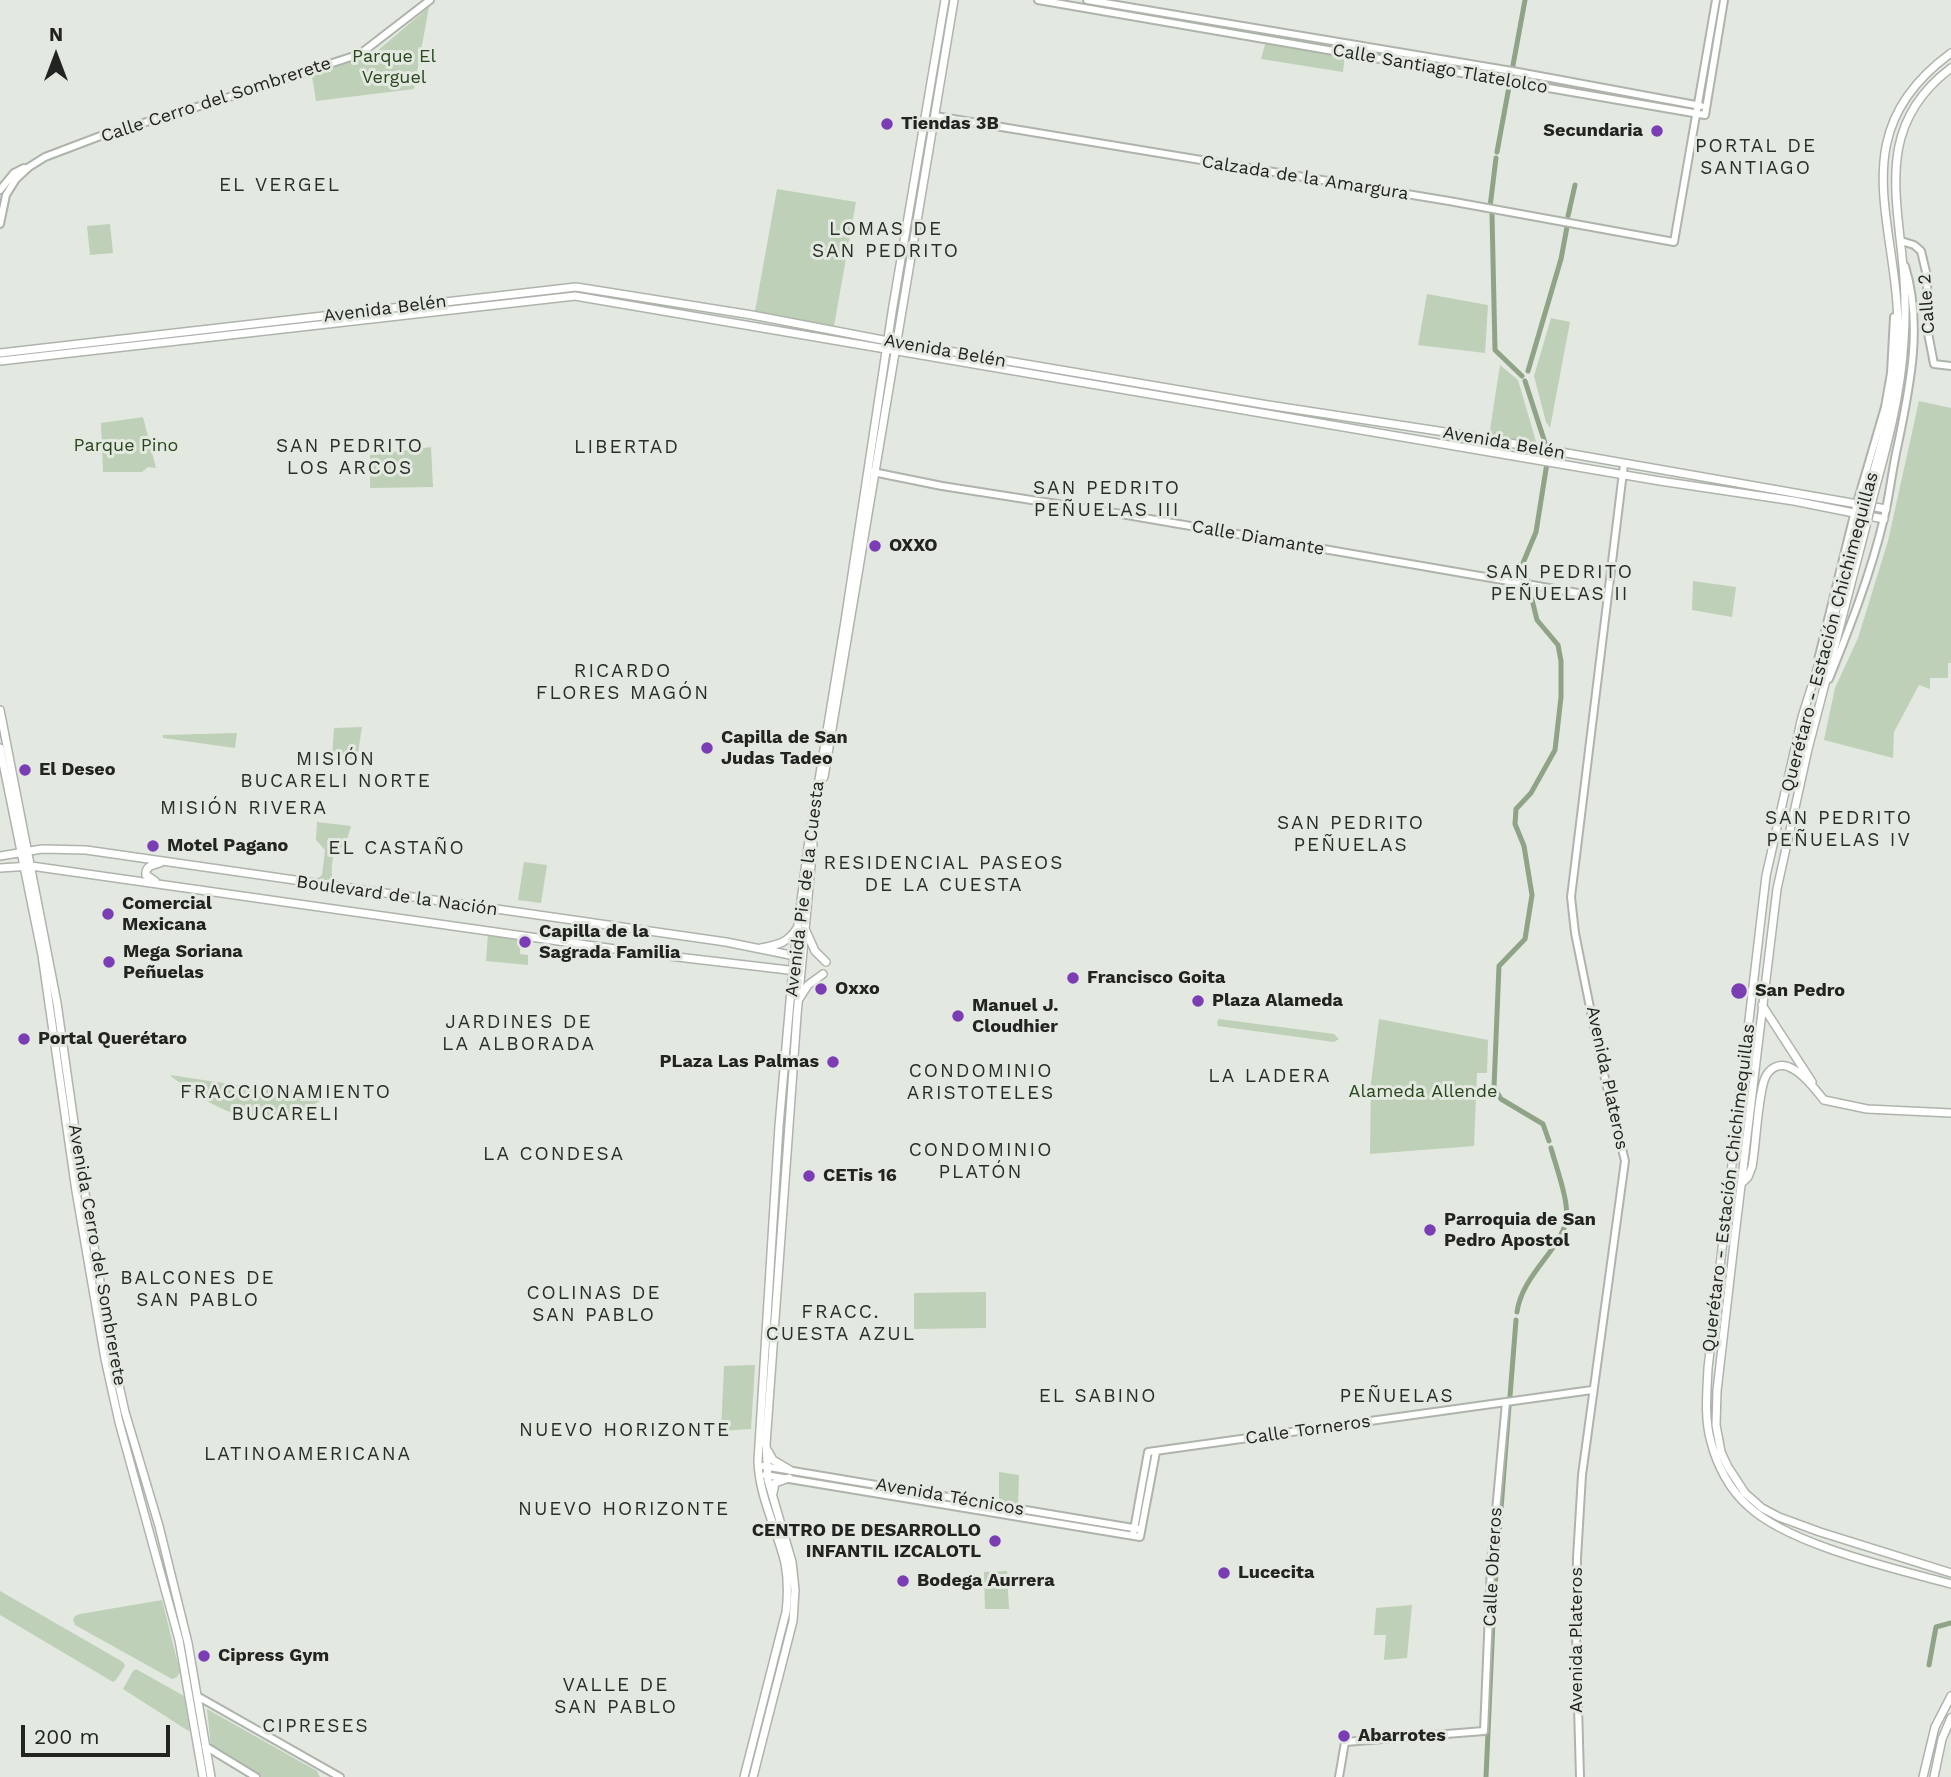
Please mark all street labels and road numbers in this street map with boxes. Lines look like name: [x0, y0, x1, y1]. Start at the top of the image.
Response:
street label: Calle Santiago Tlatelolco: [1331, 39, 1549, 99]
street label: Calle Cerro del Sombrerete: [98, 53, 334, 147]
street label: Calzada de la Amargura: [1200, 151, 1410, 205]
street label: Calle 2: [1914, 273, 1940, 335]
street label: Avenida Belén: [322, 291, 448, 327]
street label: Avenida Belén: [882, 330, 1008, 372]
street label: Avenida Belén: [1441, 422, 1567, 464]
street label: Querétaro - Estación Chichimequillas: [1777, 470, 1883, 794]
street label: Calle Diamante: [1190, 516, 1326, 560]
street label: Avenida Pie de la Cuesta: [781, 780, 829, 998]
street label: Boulevard de la Nación: [295, 871, 499, 921]
street label: Avenida Plateros: [1581, 1004, 1633, 1152]
street label: Querétaro - Estación Chichimequillas: [1698, 1023, 1760, 1353]
street label: Avenida Cerro del Sombrerete: [63, 1122, 131, 1388]
street label: Calle Torneros: [1244, 1411, 1372, 1449]
street label: Avenida Técnicos: [874, 1473, 1026, 1521]
street label: Calle Obreros: [1479, 1507, 1507, 1627]
street label: Avenida Plateros: [1566, 1567, 1588, 1713]

